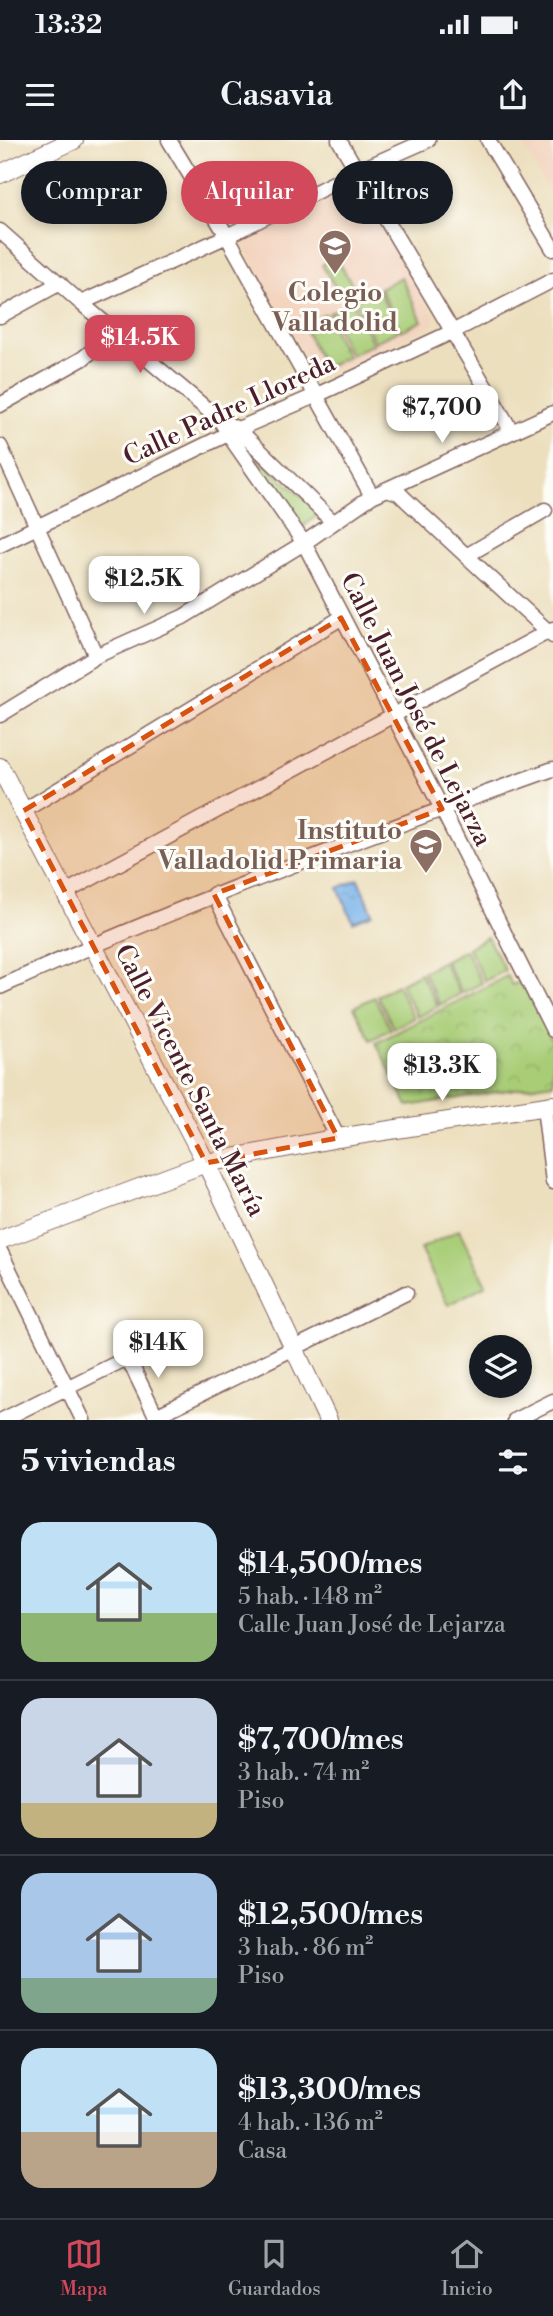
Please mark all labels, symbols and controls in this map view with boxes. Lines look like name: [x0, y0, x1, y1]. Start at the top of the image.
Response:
text: 13:32: [35, 9, 102, 41]
text: Casavia: [220, 75, 333, 115]
icon: menu: [21, 76, 59, 114]
icon: share: [494, 76, 532, 114]
chip: Comprar: [21, 161, 167, 224]
chip: Alquilar: [181, 161, 318, 224]
chip: Filtros: [332, 161, 453, 224]
school or university icon: Colegio Valladolid: [316, 227, 354, 276]
place label: Colegio Valladolid: [271, 277, 398, 339]
pin: $14.5K: [83, 316, 197, 375]
text: $14.5K: [101, 324, 179, 352]
street label: Calle Padre Lloreda: [118, 346, 341, 473]
pin: $7,700: [385, 386, 499, 445]
text: $7,700: [402, 394, 482, 422]
pin: $12.5K: [87, 556, 201, 616]
text: $12.5K: [105, 565, 183, 593]
street label: Calle Juan José de Lejarza: [333, 567, 499, 852]
place label: Instituto Valladolid Primaria: [157, 815, 403, 877]
school or university icon: Instituto Valladolid Primaria: [407, 826, 445, 875]
street label: Calle Vicente Santa María: [107, 939, 273, 1223]
pin: $13.3K: [385, 1044, 499, 1103]
text: $13.3K: [403, 1052, 481, 1080]
pin: $14K: [117, 1320, 199, 1380]
text: $14K: [129, 1329, 187, 1357]
map controls: [469, 1335, 532, 1398]
button: layers: [469, 1335, 532, 1398]
text: 5 viviendas: [21, 1443, 176, 1481]
icon: filters: [494, 1443, 532, 1481]
text: $14,500/mes: [238, 1545, 422, 1583]
icon: home: [77, 1550, 161, 1634]
text: 5 hab. · 148 m²: [238, 1583, 382, 1611]
text: Calle Juan José de Lejarza: [238, 1611, 506, 1639]
text: $7,700/mes: [238, 1721, 404, 1759]
icon: home: [77, 1726, 161, 1810]
text: 3 hab. · 74 m²: [238, 1759, 369, 1787]
text: Piso: [238, 1787, 284, 1815]
text: $12,500/mes: [238, 1896, 423, 1934]
icon: home: [77, 1901, 161, 1985]
text: 3 hab. · 86 m²: [238, 1934, 373, 1962]
text: Piso: [238, 1962, 284, 1990]
text: $13,300/mes: [238, 2071, 421, 2109]
icon: home: [77, 2076, 161, 2160]
text: 4 hab. · 136 m²: [238, 2109, 383, 2137]
text: Casa: [238, 2137, 287, 2165]
tab: Mapa: [60, 2235, 107, 2301]
tab: Guardados: [228, 2235, 321, 2301]
tab: Inicio: [441, 2235, 493, 2301]

